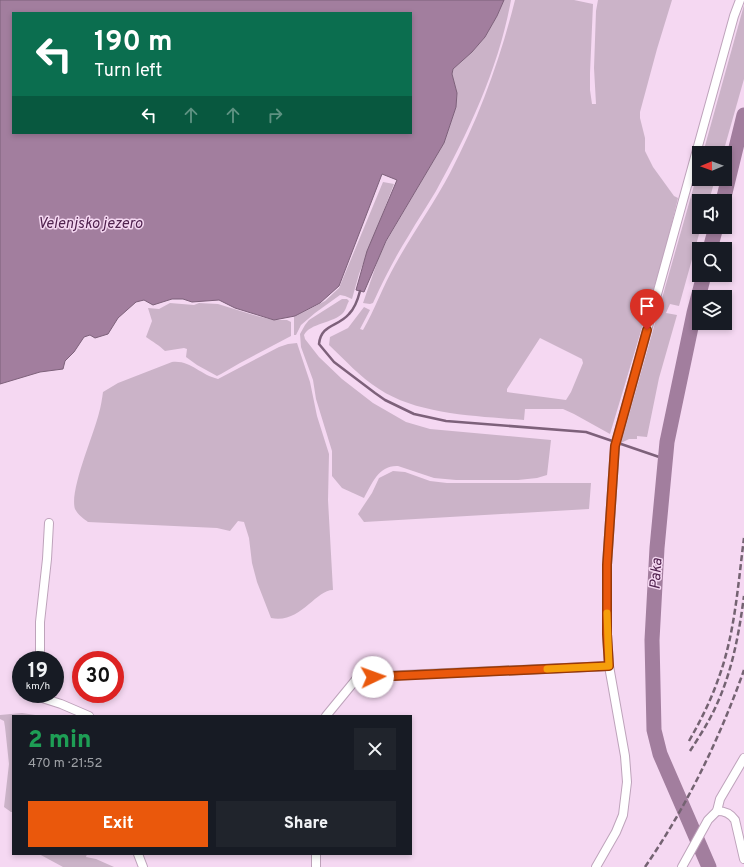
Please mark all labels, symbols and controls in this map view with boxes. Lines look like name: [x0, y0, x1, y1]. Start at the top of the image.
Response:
text: 190 m: [94, 25, 172, 61]
icon: left: [28, 28, 80, 80]
text: Turn left: [94, 60, 162, 83]
icon: left: [138, 104, 160, 126]
icon: ahead: [180, 104, 202, 126]
icon: ahead: [222, 104, 244, 126]
icon: right: [264, 104, 286, 126]
north arrow: [692, 146, 732, 186]
map controls: [692, 146, 732, 330]
button: sound: [692, 194, 732, 234]
water label: Velenjsko jezero: [38, 215, 142, 234]
button: search: [692, 242, 732, 282]
pin: [630, 289, 664, 330]
button: layers: [692, 290, 732, 330]
icon: arrive: [636, 295, 658, 317]
water label: Paka: [646, 557, 668, 590]
speed limit sign: 30: [72, 651, 124, 703]
position arrow: [352, 656, 394, 698]
text: 19: [28, 659, 48, 685]
text: km/h: [26, 680, 50, 693]
text: 2 min: [28, 726, 92, 756]
button: close: [354, 728, 396, 770]
text: 470 m · 21:52: [28, 756, 103, 772]
button: Exit: [28, 801, 208, 847]
button: Share: [216, 801, 396, 847]

